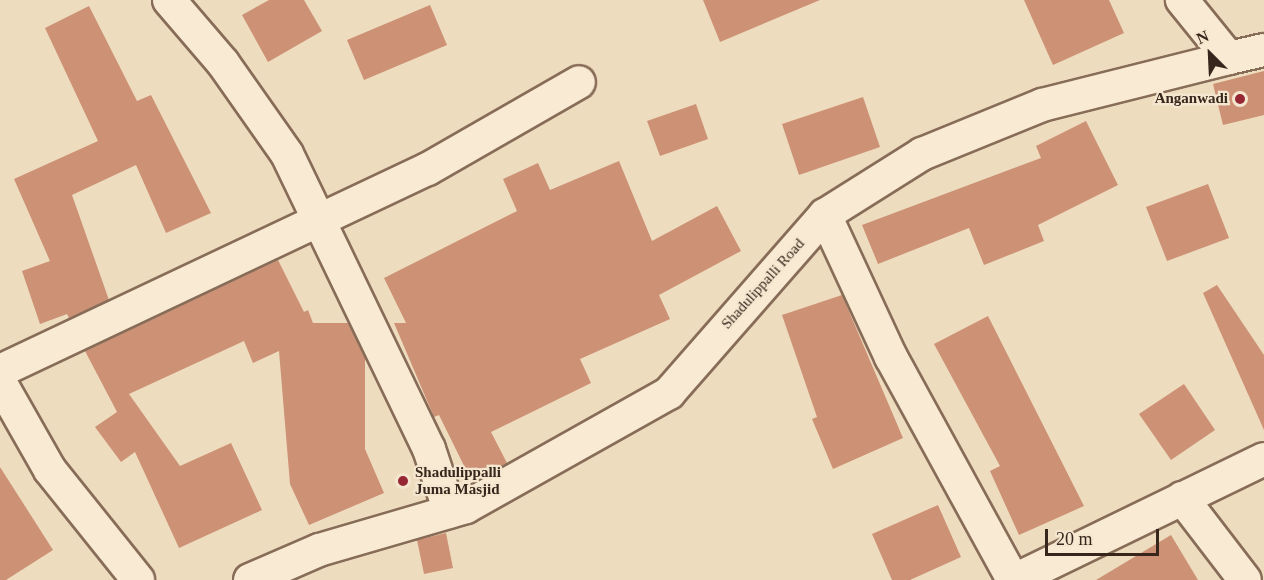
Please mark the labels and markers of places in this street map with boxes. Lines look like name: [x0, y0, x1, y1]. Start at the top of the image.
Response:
place label: Anganwadi: [1155, 90, 1228, 108]
marker: Anganwadi: [1233, 92, 1247, 106]
place label: Shadulippalli Juma Masjid: [415, 463, 501, 498]
marker: Shadulippalli Juma Masjid: [396, 474, 410, 488]

